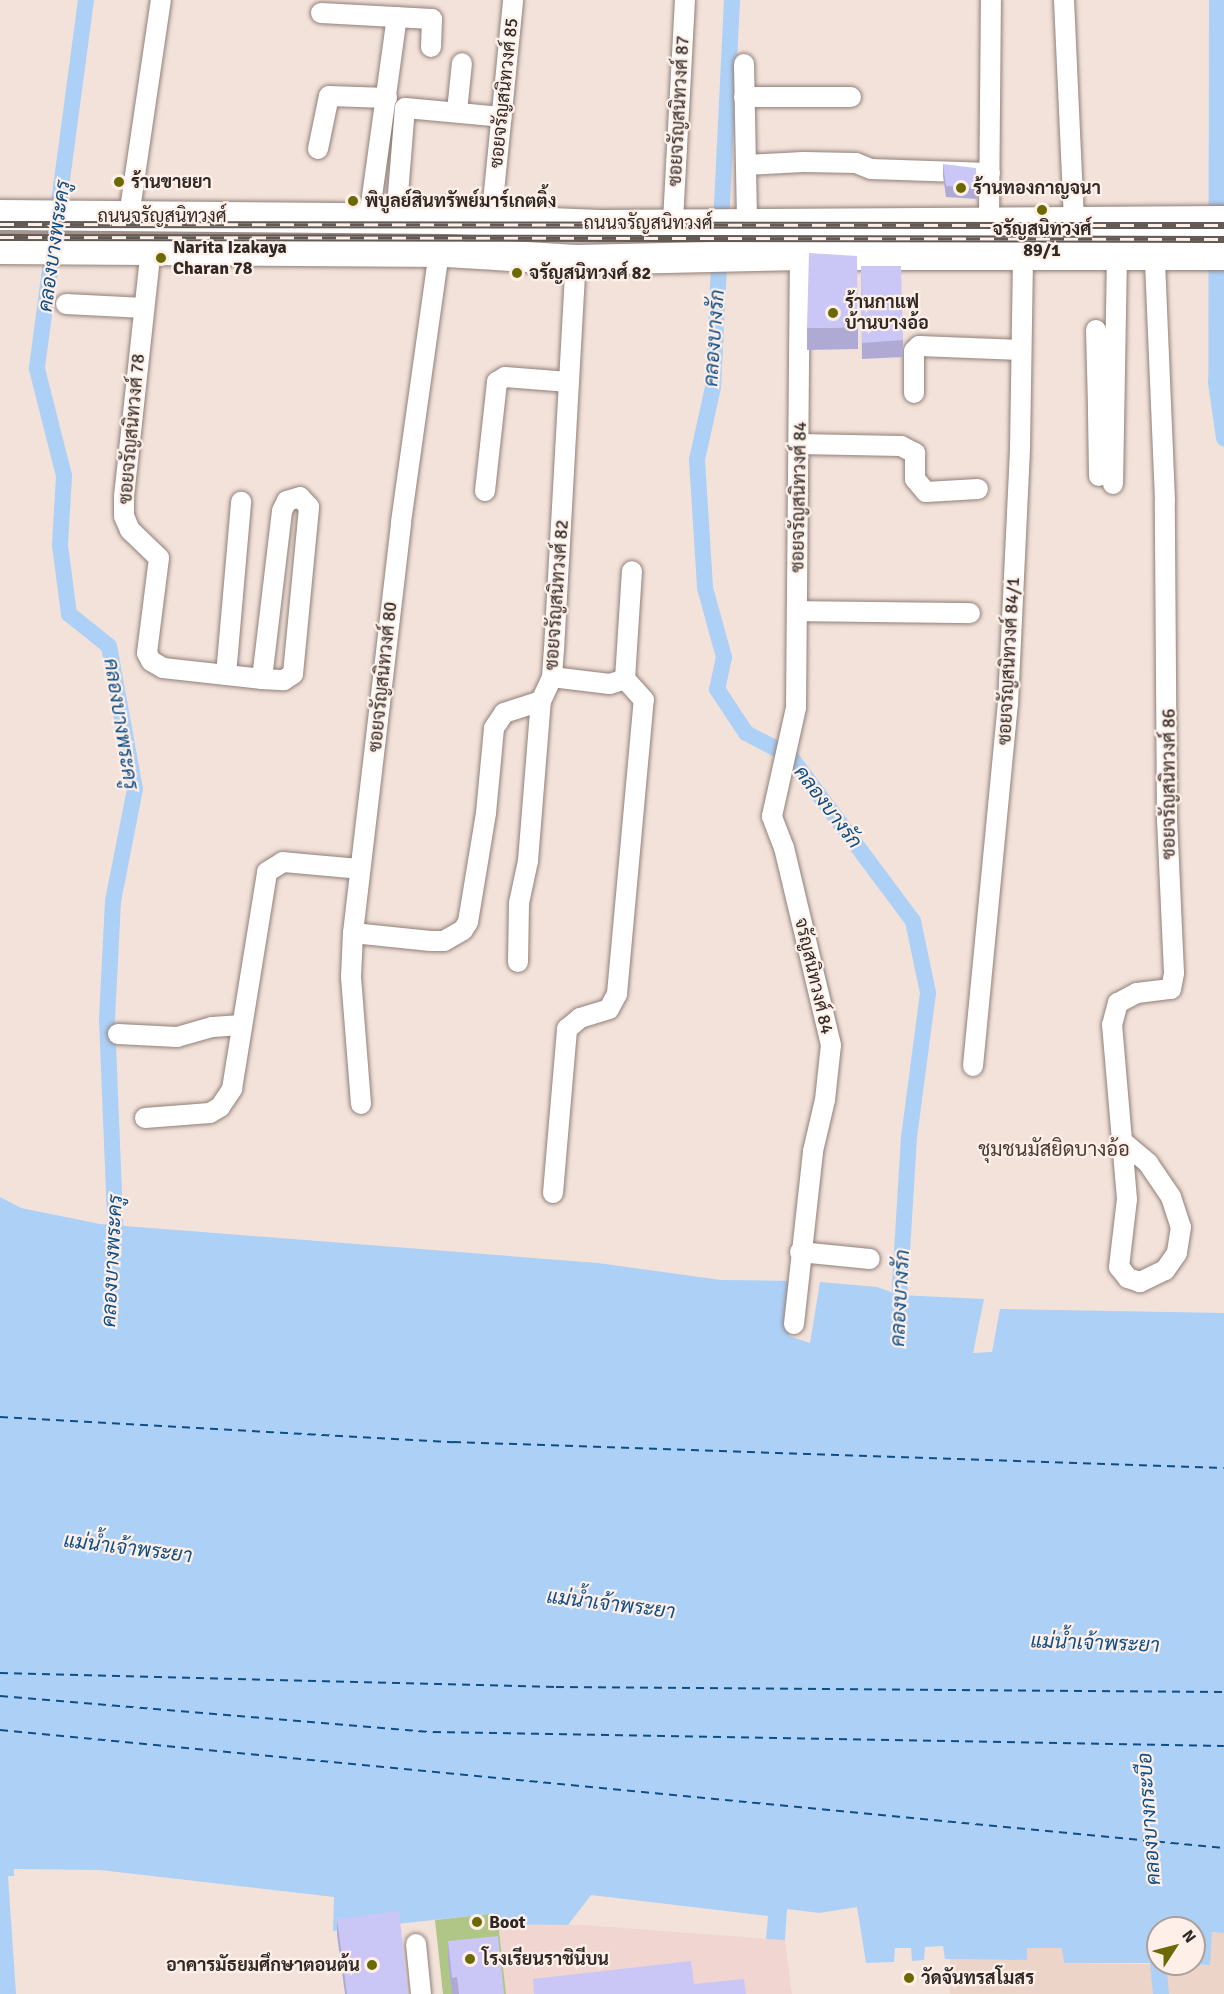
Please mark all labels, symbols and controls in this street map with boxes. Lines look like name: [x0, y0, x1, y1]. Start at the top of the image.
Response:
street label: ซอยจรัญสนิทวงศ์ 85: [485, 17, 523, 169]
street label: ซอยจรัญสนิทวงศ์ 87: [664, 35, 694, 187]
place label: ร้านขายยา: [131, 171, 212, 193]
marker: ร้านขายยา: [112, 175, 126, 189]
place label: ร้านทองกาญจนา: [973, 177, 1101, 199]
water label: คลองบางพระครู: [33, 179, 75, 313]
marker: ร้านทองกาญจนา: [954, 181, 968, 195]
place label: พิบูลย์สินทรัพย์มาร์เกตติ้ง: [365, 190, 556, 212]
marker: พิบูลย์สินทรัพย์มาร์เกตติ้ง: [346, 194, 360, 208]
marker: จรัญสนิทวงศ์ 89/1: [1035, 203, 1049, 217]
street label: ถนนจรัญสนิทวงศ์: [97, 205, 227, 227]
street label: ถนนจรัญสนิทวงศ์: [583, 212, 713, 234]
place label: จรัญสนิทวงศ์ 89/1: [993, 219, 1091, 262]
place label: Narita Izakaya Charan 78: [173, 237, 287, 280]
marker: Narita Izakaya Charan 78: [154, 251, 168, 265]
place label: จรัญสนิทวงศ์ 82: [529, 262, 651, 284]
marker: จรัญสนิทวงศ์ 82: [510, 266, 524, 280]
water label: คลองบางรัก: [699, 289, 729, 387]
place label: ร้านกาแฟ บ้านบางอ้อ: [845, 292, 929, 334]
marker: ร้านกาแฟ บ้านบางอ้อ: [826, 306, 840, 320]
street label: ซอยจรัญสนิทวงศ์ 78: [115, 353, 149, 505]
street label: ซอยจรัญสนิทวงศ์ 84: [787, 421, 811, 573]
street label: ซอยจรัญสนิทวงศ์ 82: [541, 519, 573, 671]
street label: ซอยจรัญสนิทวงศ์ 84/1: [994, 576, 1024, 746]
street label: ซอยจรัญสนิทวงศ์ 80: [364, 601, 402, 753]
water label: คลองบางพระครู: [99, 657, 143, 791]
street label: ซอยจรัญสนิทวงศ์ 86: [1158, 709, 1180, 859]
water label: คลองบางรัก: [789, 761, 867, 853]
street label: จรัญสนิทวงศ์ 84: [790, 916, 838, 1036]
district label: ชุมชนมัสยิดบางอ้อ: [978, 1137, 1130, 1161]
water label: คลองบางพระครู: [97, 1194, 127, 1328]
water label: คลองบางรัก: [885, 1249, 915, 1347]
water label: แม่น้ำเจ้าพระยา: [62, 1528, 194, 1568]
water label: แม่น้ำเจ้าพระยา: [545, 1584, 677, 1624]
water label: แม่น้ำเจ้าพระยา: [1030, 1629, 1160, 1657]
water label: คลองบางกระบือ: [1132, 1752, 1166, 1886]
place label: Boot: [489, 1911, 526, 1933]
marker: Boot: [470, 1915, 484, 1929]
north arrow: [1146, 1916, 1206, 1976]
text: N: [1178, 1926, 1200, 1947]
place label: โรงเรียนราชินีบน: [482, 1948, 609, 1970]
marker: โรงเรียนราชินีบน: [463, 1952, 477, 1966]
place label: อาคารมัธยมศึกษาตอนต้น: [166, 1954, 360, 1976]
marker: อาคารมัธยมศึกษาตอนต้น: [365, 1958, 379, 1972]
place label: วัดจันทรสโมสร: [921, 1967, 1034, 1989]
marker: วัดจันทรสโมสร: [902, 1971, 916, 1985]

